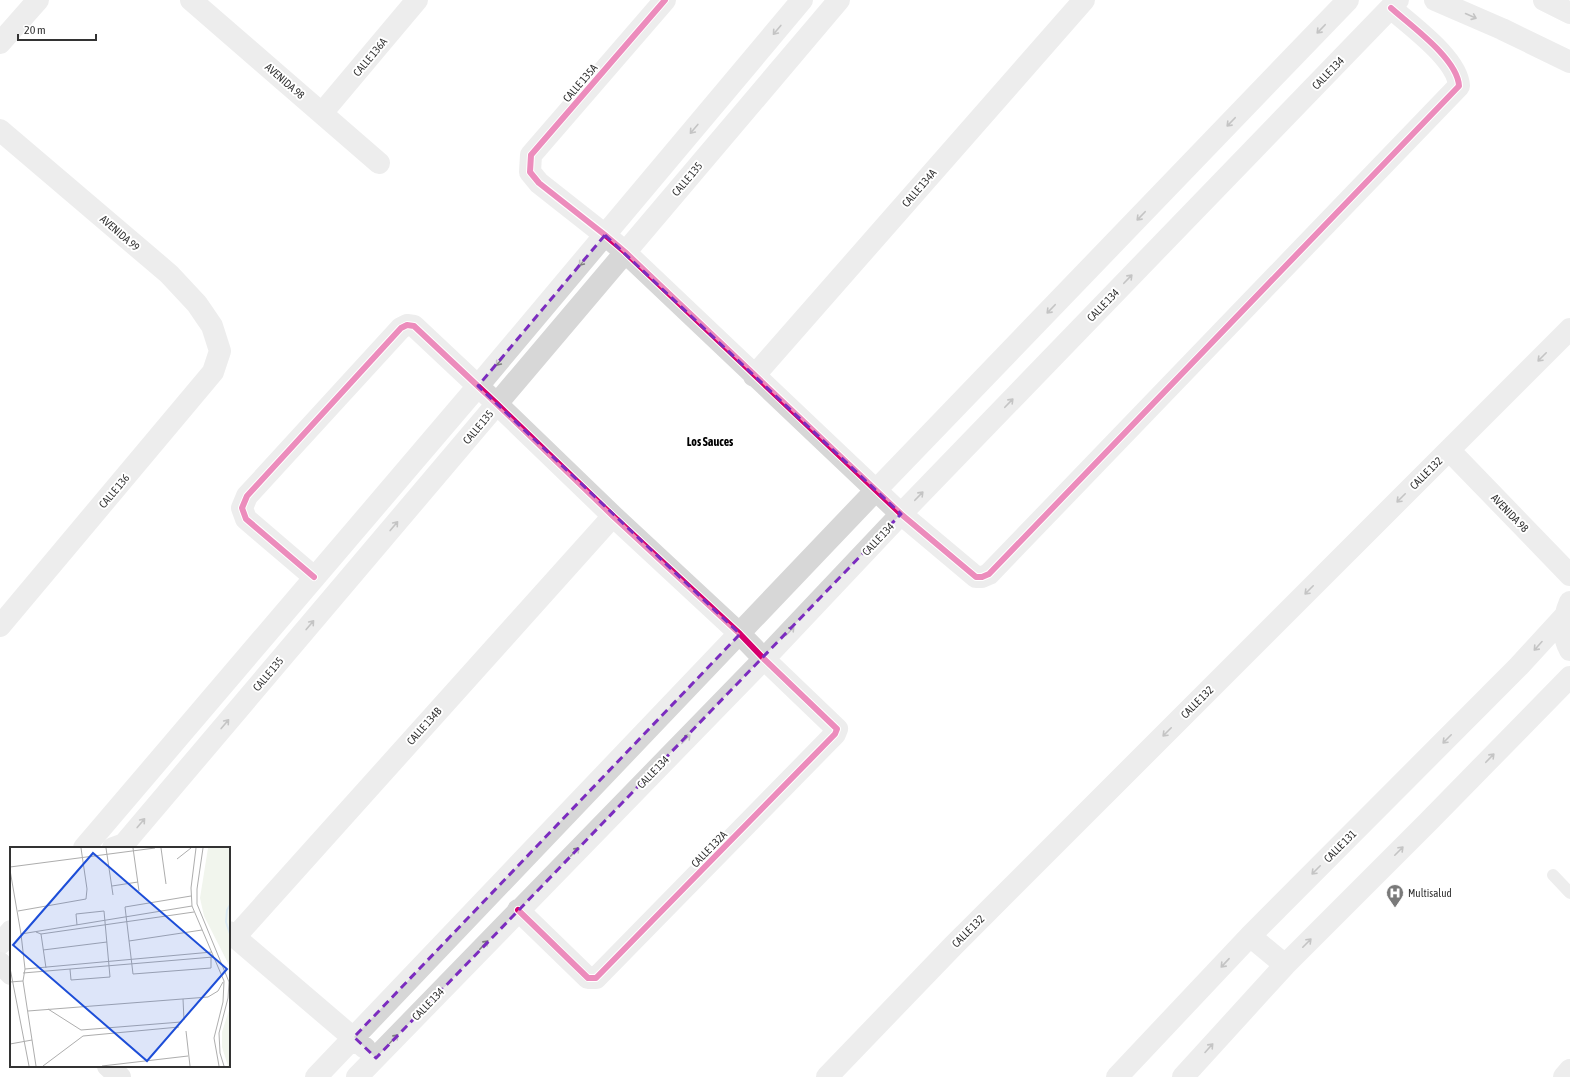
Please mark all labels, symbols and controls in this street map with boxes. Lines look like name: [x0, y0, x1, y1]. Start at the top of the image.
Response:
one-way arrow: [1465, 12, 1477, 20]
scale bar: [18, 16, 96, 42]
text: 20 m: [24, 23, 46, 37]
one-way arrow: [1317, 23, 1326, 33]
one-way arrow: [773, 24, 782, 35]
street label: CALLE 136A: [351, 35, 390, 78]
street label: CALLE 134: [1310, 54, 1346, 92]
street label: AVENIDA 98: [263, 61, 307, 101]
street label: CALLE 135A: [560, 61, 600, 104]
one-way arrow: [1226, 117, 1236, 127]
one-way arrow: [689, 124, 698, 135]
street label: CALLE 135: [669, 160, 705, 198]
street label: CALLE 134A: [899, 166, 939, 209]
one-way arrow: [1136, 211, 1146, 221]
street label: AVENIDA 99: [98, 213, 142, 253]
one-way arrow: [579, 256, 588, 266]
one-way arrow: [1124, 274, 1133, 284]
street label: CALLE 134: [1085, 286, 1121, 324]
one-way arrow: [1046, 304, 1055, 314]
one-way arrow: [1537, 352, 1547, 362]
one-way arrow: [495, 355, 504, 366]
one-way arrow: [1004, 398, 1014, 408]
street label: CALLE 135: [460, 408, 496, 446]
district label: Los Sauces: [687, 435, 734, 449]
street label: CALLE 132: [1407, 454, 1445, 492]
street label: CALLE 136: [96, 472, 132, 510]
one-way arrow: [914, 491, 923, 501]
street label: AVENIDA 98: [1489, 492, 1531, 534]
one-way arrow: [1396, 493, 1406, 503]
street label: CALLE 134: [860, 520, 896, 558]
one-way arrow: [389, 521, 398, 531]
one-way arrow: [1304, 585, 1314, 595]
one-way arrow: [305, 620, 314, 630]
one-way arrow: [786, 626, 795, 636]
one-way arrow: [1534, 640, 1543, 650]
street label: CALLE 135: [250, 655, 286, 693]
street label: CALLE 132: [1178, 683, 1216, 721]
street label: CALLE 134B: [404, 704, 444, 747]
one-way arrow: [221, 719, 230, 729]
one-way arrow: [1163, 727, 1172, 737]
one-way arrow: [681, 734, 691, 744]
one-way arrow: [1442, 734, 1452, 744]
street label: CALLE 134: [635, 753, 671, 791]
one-way arrow: [1486, 753, 1495, 763]
one-way arrow: [137, 818, 146, 828]
street label: CALLE 131: [1321, 827, 1359, 865]
street label: CALLE 132A: [689, 828, 730, 870]
one-way arrow: [1394, 846, 1404, 856]
inset map: [10, 847, 230, 1067]
one-way arrow: [570, 847, 580, 857]
one-way arrow: [1311, 865, 1321, 875]
hospital icon: Multisalud: [1385, 883, 1405, 908]
place label: Multisalud: [1408, 887, 1452, 899]
street label: CALLE 132: [949, 912, 987, 950]
one-way arrow: [1302, 938, 1312, 948]
one-way arrow: [480, 940, 489, 950]
one-way arrow: [1220, 958, 1229, 968]
street label: CALLE 134: [410, 985, 446, 1023]
one-way arrow: [389, 1034, 399, 1044]
one-way arrow: [1205, 1043, 1214, 1053]

